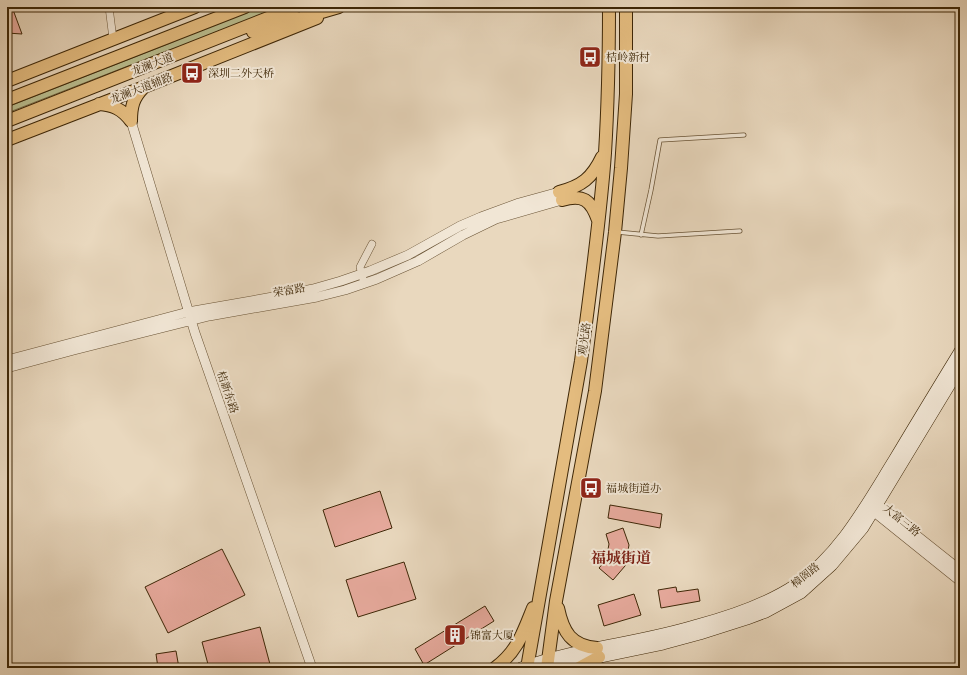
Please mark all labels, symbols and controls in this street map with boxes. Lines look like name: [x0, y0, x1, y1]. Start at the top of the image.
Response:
bus stop icon: 桔岭新村: [577, 44, 603, 70]
street label: 龙澜大道: [129, 50, 175, 78]
place label: 桔岭新村: [606, 50, 650, 64]
bus stop icon: 深圳二外天桥: [179, 60, 205, 86]
place label: 深圳二外天桥: [208, 66, 274, 80]
street label: 龙澜大道辅路: [108, 70, 174, 106]
street label: 荣富路: [272, 280, 306, 300]
street label: 观光路: [575, 322, 593, 356]
street label: 桔新东路: [214, 369, 242, 415]
bus stop icon: 福城街道办: [578, 475, 604, 501]
place label: 福城街道办: [606, 481, 661, 495]
street label: 大富三路: [880, 501, 924, 539]
district label: 福城街道: [591, 548, 651, 567]
street label: 樟阁路: [788, 559, 822, 591]
building icon: 锦富大厦: [442, 622, 468, 648]
place label: 锦富大厦: [470, 628, 514, 642]

